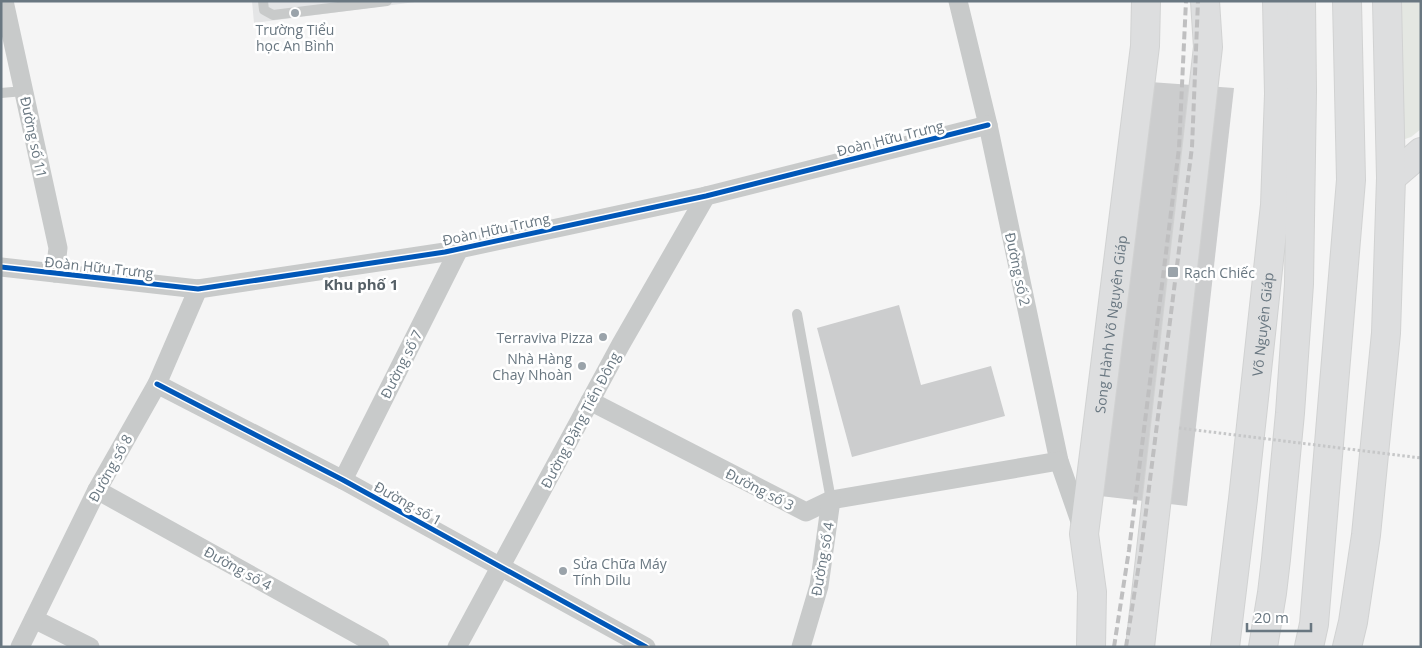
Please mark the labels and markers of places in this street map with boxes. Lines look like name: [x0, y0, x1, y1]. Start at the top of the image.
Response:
marker: Trường Tiểu học An Bình: [289, 7, 301, 19]
place label: Trường Tiểu học An Bình: [256, 20, 334, 55]
place label: Rạch Chiếc: [1184, 263, 1255, 282]
marker: Rạch Chiếc: [1166, 265, 1180, 279]
place label: Terraviva Pizza: [496, 328, 593, 347]
marker: Terraviva Pizza: [597, 331, 609, 343]
place label: Nhà Hàng Chay Nhoàn: [492, 349, 572, 384]
marker: Nhà Hàng Chay Nhoàn: [576, 360, 588, 372]
place label: Sửa Chữa Máy Tính Dilu: [573, 554, 668, 589]
marker: Sửa Chữa Máy Tính Dilu: [557, 565, 569, 577]

